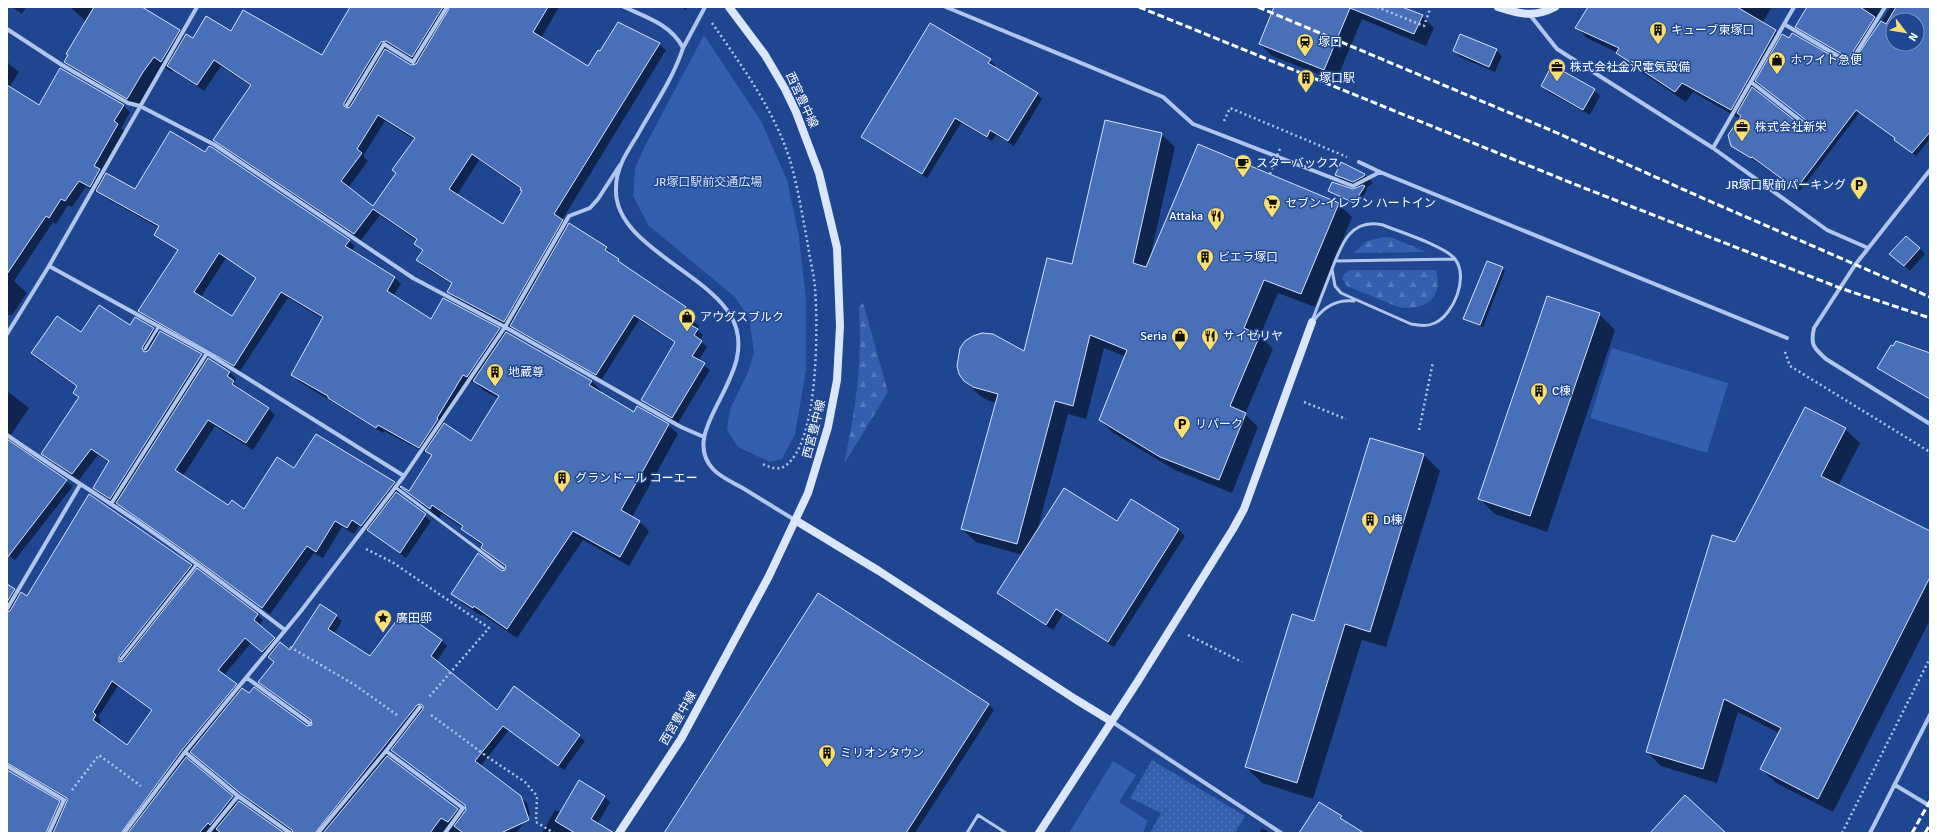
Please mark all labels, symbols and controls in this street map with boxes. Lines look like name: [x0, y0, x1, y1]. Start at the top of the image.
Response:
north arrow: [1885, 12, 1925, 52]
building icon: キューブ東塚口: [1648, 20, 1668, 45]
place label: キューブ東塚口: [1671, 23, 1754, 38]
text: N: [1906, 30, 1921, 44]
station icon: 塚口: [1295, 32, 1315, 57]
place label: 塚口: [1318, 35, 1342, 50]
shop icon: ホワイト急便: [1767, 50, 1787, 75]
place label: ホワイト急便: [1790, 53, 1862, 68]
office icon: 株式会社金沢電気設備: [1547, 57, 1567, 82]
place label: 株式会社金沢電気設備: [1570, 60, 1690, 75]
building icon: 塚口駅: [1296, 68, 1316, 93]
street label: 西宮豊中線: [782, 70, 821, 131]
place label: 塚口駅: [1319, 71, 1355, 86]
office icon: 株式会社新栄: [1732, 117, 1752, 142]
place label: 株式会社新栄: [1755, 120, 1827, 135]
cafe icon: スターバックス: [1233, 153, 1253, 178]
place label: スターバックス: [1256, 156, 1340, 171]
park label: JR塚口駅前交通広場: [654, 175, 762, 190]
parking icon: JR塚口駅前パーキング: [1849, 175, 1869, 200]
place label: JR塚口駅前パーキング: [1726, 178, 1846, 193]
supermarket icon: セブン‐イレブン ハートイン: [1262, 193, 1282, 218]
place label: セブン‐イレブン ハートイン: [1285, 196, 1436, 211]
restaurant icon: Attaka: [1206, 206, 1226, 231]
place label: Attaka: [1169, 209, 1203, 224]
building icon: ビエラ塚口: [1195, 247, 1215, 272]
place label: ビエラ塚口: [1218, 250, 1278, 265]
shop icon: アウグスブルク: [677, 307, 697, 332]
place label: アウグスブルク: [700, 310, 784, 325]
shop icon: Seria: [1170, 326, 1190, 351]
restaurant icon: サイゼリヤ: [1200, 326, 1220, 351]
place label: Seria: [1140, 329, 1167, 344]
place label: サイゼリヤ: [1223, 329, 1283, 344]
building icon: 地蔵尊: [485, 362, 505, 387]
place label: 地蔵尊: [508, 365, 544, 380]
building icon: C棟: [1529, 381, 1549, 406]
place label: C棟: [1552, 384, 1571, 399]
street label: 西宮豊中線: [800, 398, 829, 460]
parking icon: リパーク: [1172, 414, 1192, 439]
place label: リパーク: [1195, 417, 1243, 432]
building icon: グランドール コーエー: [552, 468, 572, 493]
place label: グランドール コーエー: [575, 471, 698, 486]
building icon: D棟: [1360, 510, 1380, 535]
place label: D棟: [1383, 513, 1403, 528]
place icon: 廣田邸: [373, 608, 393, 633]
place label: 廣田邸: [396, 611, 432, 626]
street label: 西宮豊中線: [657, 689, 700, 748]
building icon: ミリオンタウン: [817, 743, 837, 768]
place label: ミリオンタウン: [840, 746, 924, 761]

